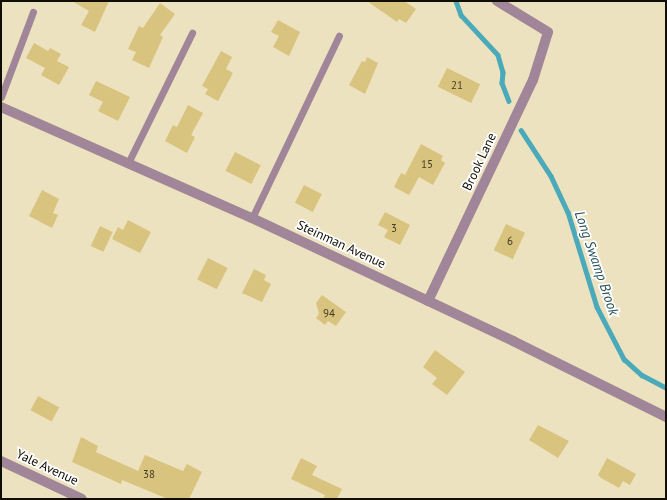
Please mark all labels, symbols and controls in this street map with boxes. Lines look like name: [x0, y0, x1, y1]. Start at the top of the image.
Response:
house number: 21: [451, 78, 463, 92]
street label: Brook Lane: [460, 130, 500, 194]
house number: 15: [421, 157, 433, 171]
water label: Long Swamp Brook: [571, 209, 623, 317]
street label: Steinman Avenue: [294, 218, 388, 272]
house number: 3: [391, 221, 397, 235]
house number: 6: [507, 234, 513, 248]
house number: 94: [323, 306, 335, 320]
street label: Yale Avenue: [13, 447, 81, 489]
house number: 38: [143, 467, 155, 481]

